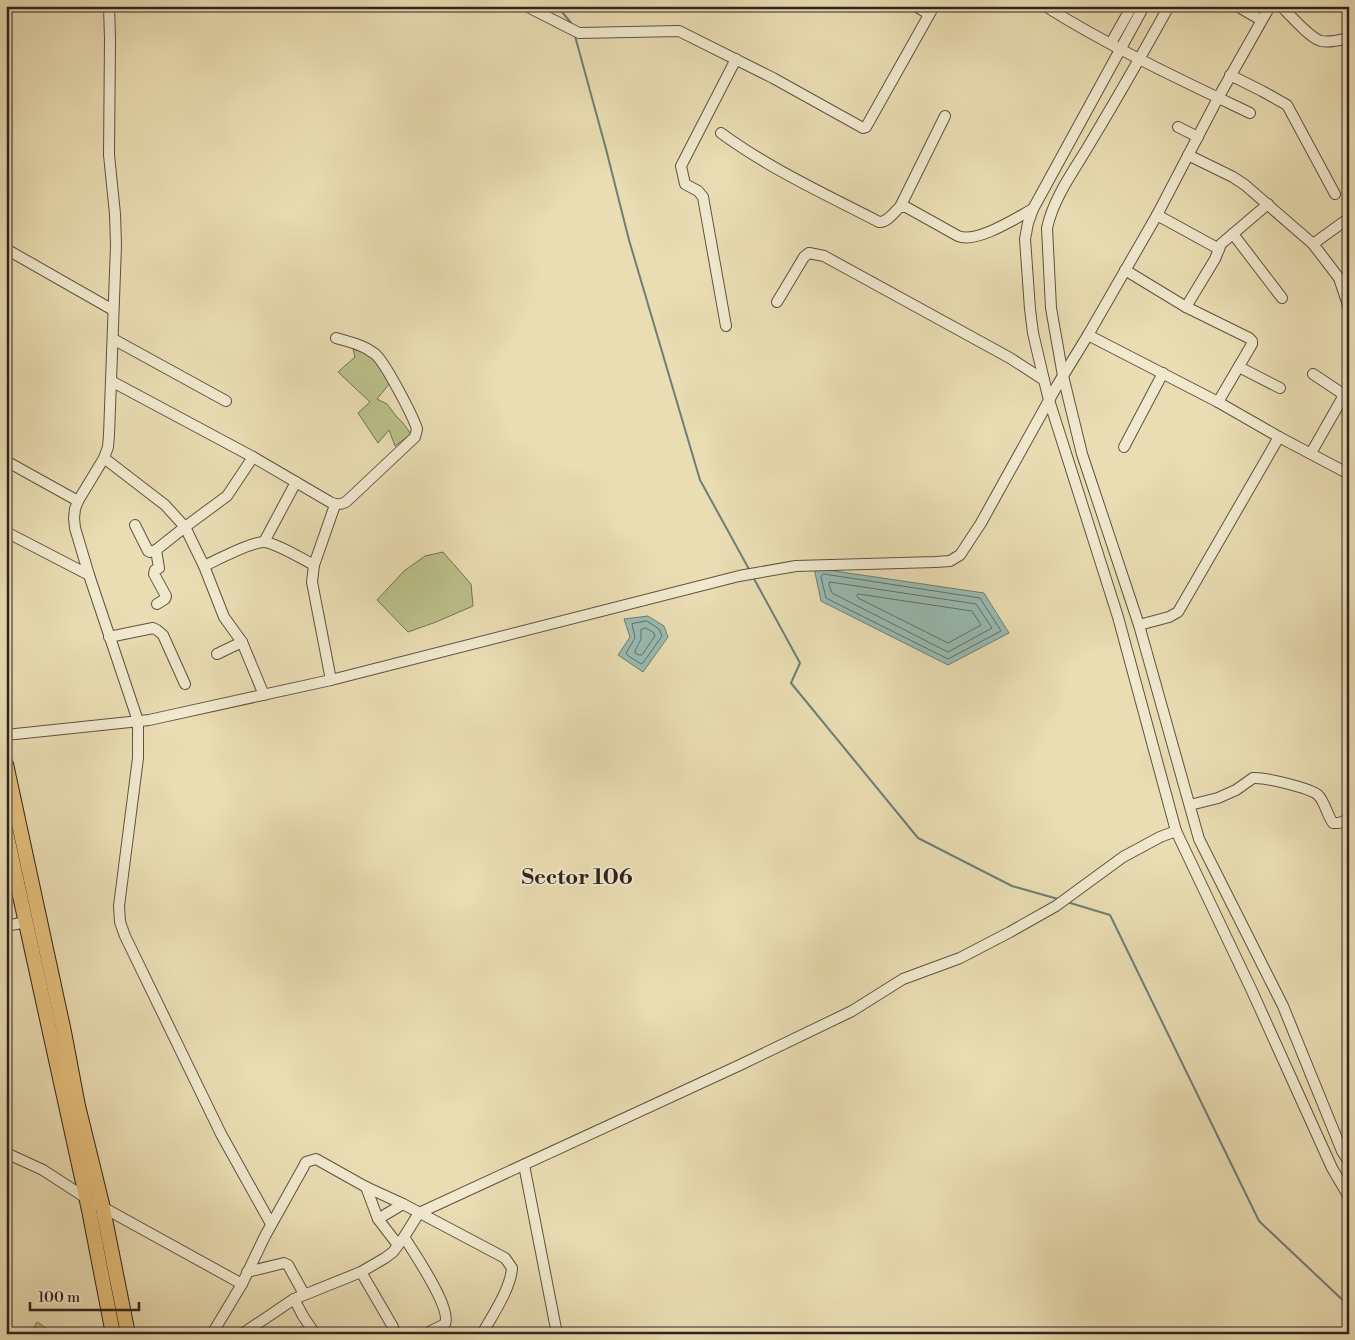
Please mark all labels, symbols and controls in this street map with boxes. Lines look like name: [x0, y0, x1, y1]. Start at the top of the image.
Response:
district label: Sector 106: [521, 864, 633, 891]
scale bar: [30, 1280, 139, 1312]
text: 100 m: [38, 1288, 80, 1307]

